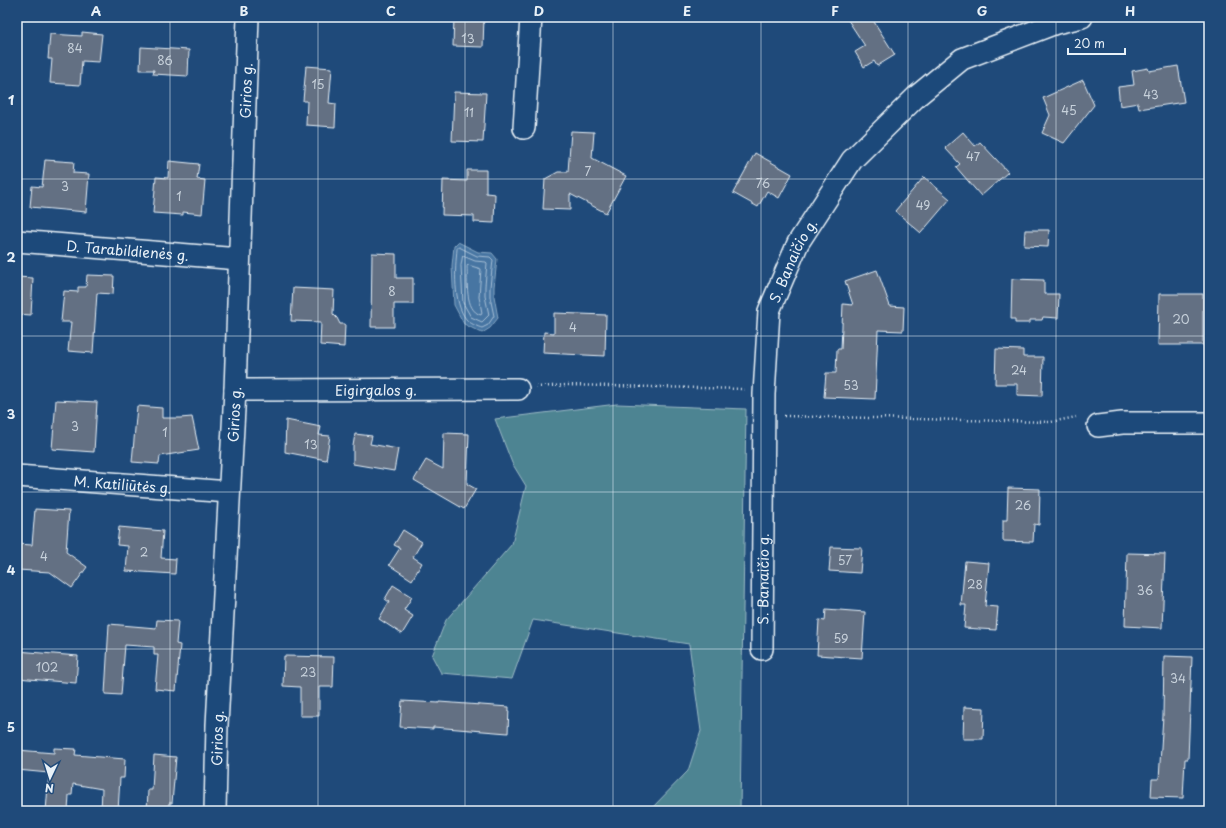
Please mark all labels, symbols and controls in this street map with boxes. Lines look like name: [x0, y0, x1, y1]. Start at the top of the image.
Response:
text: A: [91, 1, 101, 20]
text: B: [240, 1, 249, 20]
text: C: [386, 1, 396, 20]
text: D: [534, 1, 544, 20]
text: E: [683, 1, 691, 20]
text: F: [831, 1, 839, 20]
text: G: [977, 1, 987, 20]
text: H: [1125, 1, 1135, 20]
house number: 13: [461, 29, 475, 47]
scale bar: [1068, 30, 1125, 56]
text: 20 m: [1074, 34, 1105, 52]
house number: 84: [67, 39, 83, 57]
house number: 86: [157, 51, 173, 69]
street label: Girios g.: [234, 63, 257, 119]
house number: 15: [311, 75, 325, 93]
house number: 43: [1143, 85, 1159, 103]
text: 1: [8, 90, 14, 109]
house number: 45: [1061, 101, 1077, 119]
house number: 11: [464, 103, 474, 121]
house number: 47: [966, 147, 981, 165]
house number: 7: [585, 162, 592, 180]
house number: 76: [756, 174, 770, 192]
house number: 3: [61, 177, 69, 195]
house number: 1: [176, 187, 182, 205]
house number: 49: [916, 196, 930, 214]
street label: S. Banaičio g.: [763, 214, 822, 306]
street label: D. Tarabildienės g.: [66, 235, 190, 265]
text: 2: [6, 247, 16, 266]
house number: 8: [388, 282, 396, 300]
house number: 20: [1172, 310, 1190, 328]
house number: 4: [569, 318, 577, 336]
house number: 24: [1011, 361, 1027, 379]
house number: 53: [843, 376, 859, 394]
street label: Eigirgalos g.: [335, 379, 417, 400]
street label: Girios g.: [222, 386, 246, 443]
text: 3: [7, 404, 16, 423]
house number: 3: [71, 417, 79, 435]
house number: 1: [162, 423, 168, 441]
house number: 13: [304, 435, 318, 453]
street label: M. Katiliūtės g.: [73, 470, 172, 498]
house number: 26: [1015, 496, 1031, 514]
street label: S. Banaičio g.: [752, 533, 773, 625]
house number: 2: [140, 543, 148, 561]
house number: 4: [40, 547, 48, 565]
house number: 57: [838, 551, 852, 569]
text: 4: [7, 560, 16, 579]
house number: 28: [967, 575, 983, 593]
house number: 36: [1137, 581, 1153, 599]
house number: 59: [834, 629, 848, 647]
house number: 102: [36, 658, 58, 676]
house number: 23: [300, 663, 316, 681]
house number: 34: [1170, 669, 1186, 687]
street label: Girios g.: [206, 710, 228, 766]
text: 5: [7, 717, 15, 736]
north arrow: [30, 758, 70, 798]
text: N: [44, 780, 54, 797]

